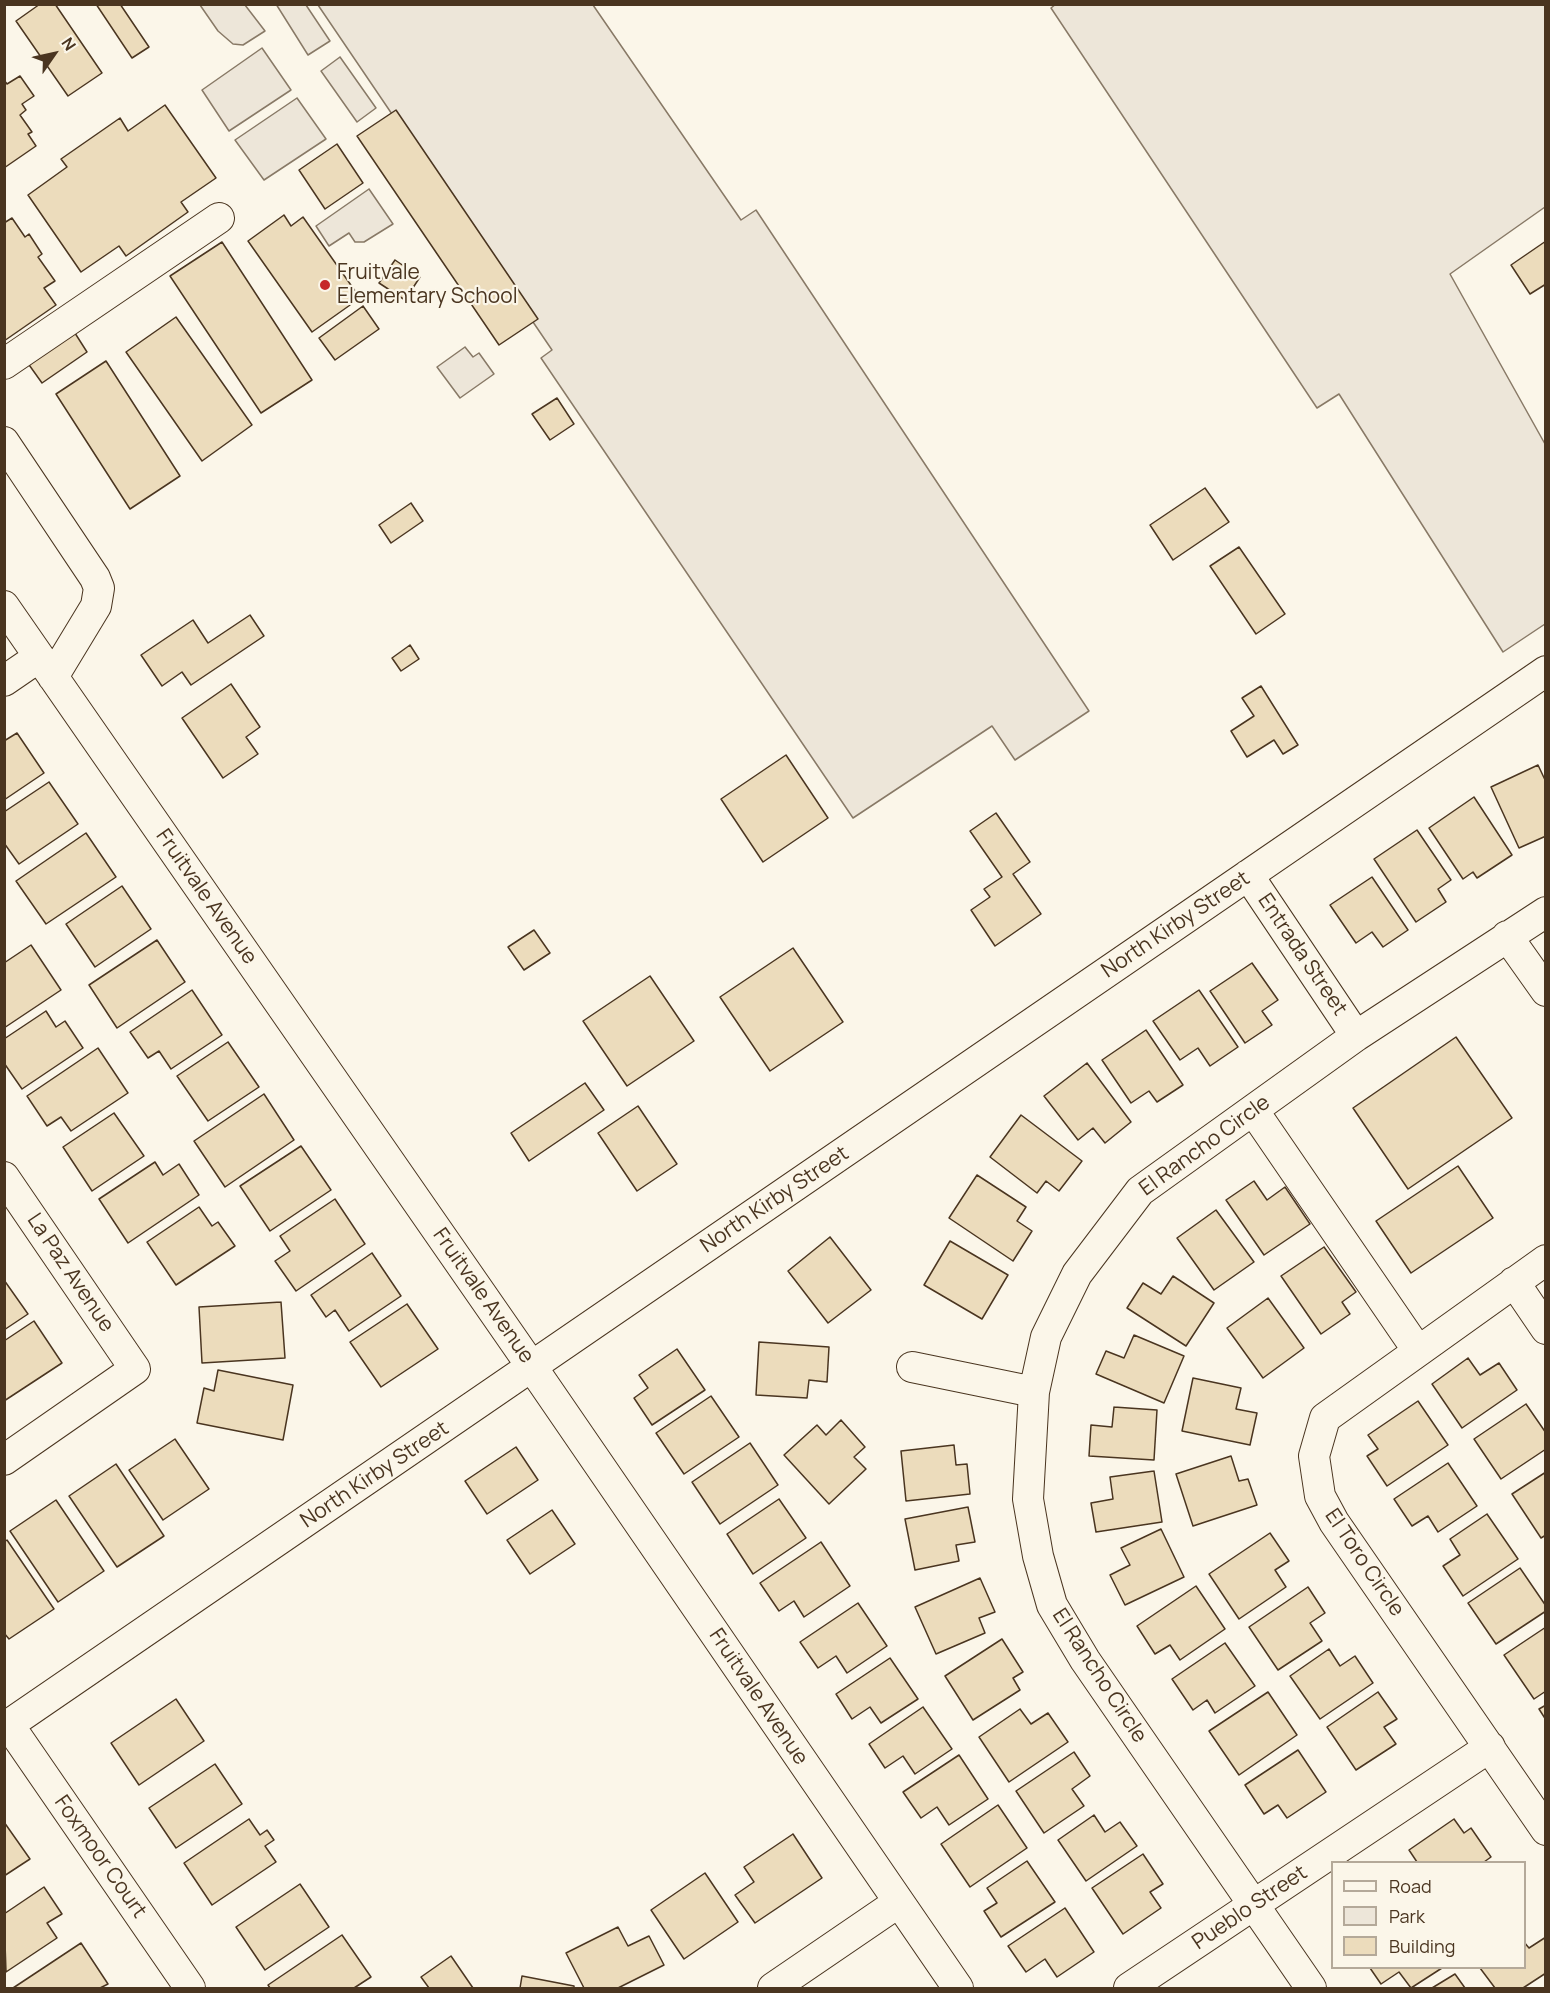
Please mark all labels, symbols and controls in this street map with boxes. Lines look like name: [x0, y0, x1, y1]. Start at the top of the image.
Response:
north arrow: [24, 24, 84, 84]
text: N: [57, 33, 81, 55]
place label: Fruitvale Elementary School: [337, 260, 518, 310]
marker: Fruitvale Elementary School: [318, 278, 332, 292]
street label: Fruitvale Avenue: [150, 825, 262, 969]
street label: North Kirby Street: [1097, 866, 1255, 984]
street label: Entrada Street: [1252, 889, 1352, 1021]
street label: El Rancho Circle: [1135, 1090, 1275, 1202]
street label: North Kirby Street: [696, 1141, 854, 1259]
street label: La Paz Avenue: [21, 1209, 119, 1337]
street label: Fruitvale Avenue: [427, 1224, 539, 1368]
street label: North Kirby Street: [296, 1416, 454, 1534]
street label: El Toro Circle: [1319, 1505, 1409, 1621]
street label: El Rancho Circle: [1046, 1604, 1152, 1748]
street label: Fruitvale Avenue: [703, 1624, 813, 1770]
street label: Foxmoor Court: [48, 1791, 152, 1923]
street label: Pueblo Street: [1188, 1860, 1312, 1956]
legend: [1331, 1861, 1526, 1969]
text: Road: [1389, 1874, 1432, 1898]
text: Park: [1389, 1904, 1425, 1928]
text: Building: [1389, 1934, 1455, 1958]

